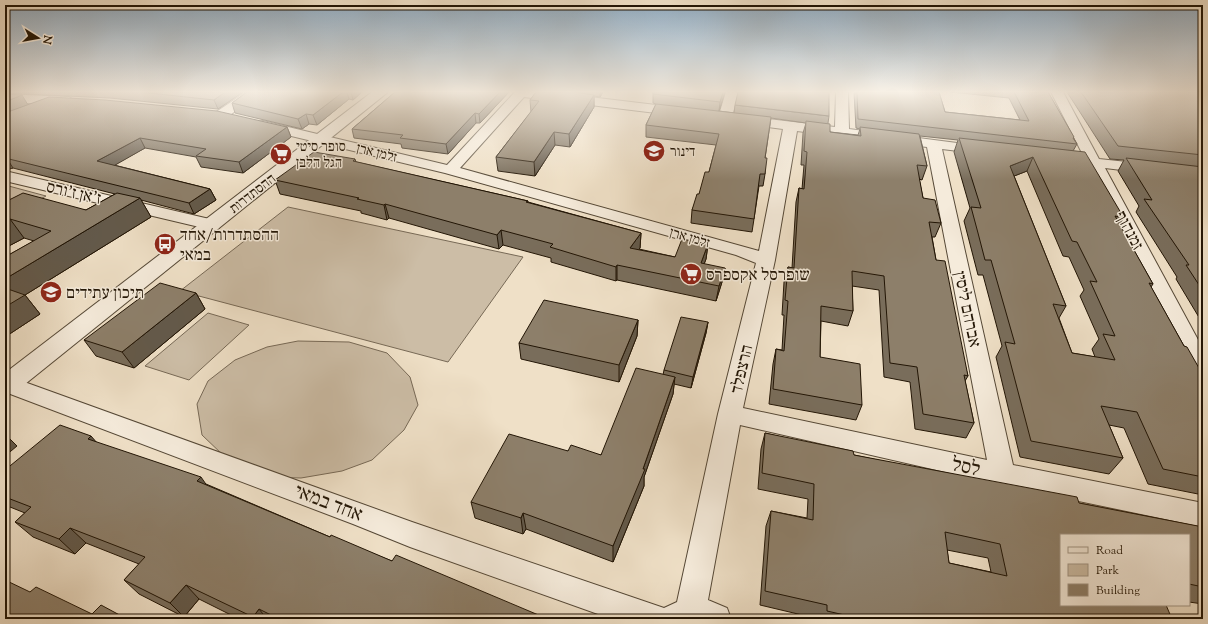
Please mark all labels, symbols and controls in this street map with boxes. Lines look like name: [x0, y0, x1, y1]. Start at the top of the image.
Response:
north arrow: [18, 18, 58, 58]
text: N: [38, 33, 56, 46]
place label: סופר סיטי הגל הלבן: [296, 138, 346, 174]
school or university icon: דינור: [641, 138, 667, 164]
street label: זלמן ארן: [354, 139, 399, 169]
supermarket icon: סופר סיטי הגל הלבן: [268, 141, 294, 167]
place label: דינור: [670, 143, 695, 163]
street label: ההסתדרות: [226, 170, 281, 219]
street label: ז'אן ז'ורס: [44, 176, 103, 212]
street label: זמנהוף: [1108, 207, 1148, 255]
place label: ההסתדרות/אחד במאי: [180, 224, 279, 268]
street label: זלמן ארן: [667, 224, 712, 254]
bus stop icon: ההסתדרות/אחד במאי: [152, 231, 178, 257]
supermarket icon: שופרסל אקספרס: [678, 261, 704, 287]
place label: שופרסל אקספרס: [706, 264, 810, 288]
street label: אברהם ליסין: [946, 269, 986, 350]
school or university icon: תיכון עתידים: [38, 279, 64, 305]
place label: תיכון עתידים: [66, 282, 144, 306]
street label: הרצפלד: [726, 343, 760, 396]
street label: לסל: [948, 451, 983, 486]
street label: אחד במאי: [290, 478, 367, 531]
legend: [1060, 534, 1190, 606]
text: Road: [1096, 542, 1123, 560]
text: Park: [1096, 562, 1119, 580]
text: Building: [1096, 582, 1140, 600]

